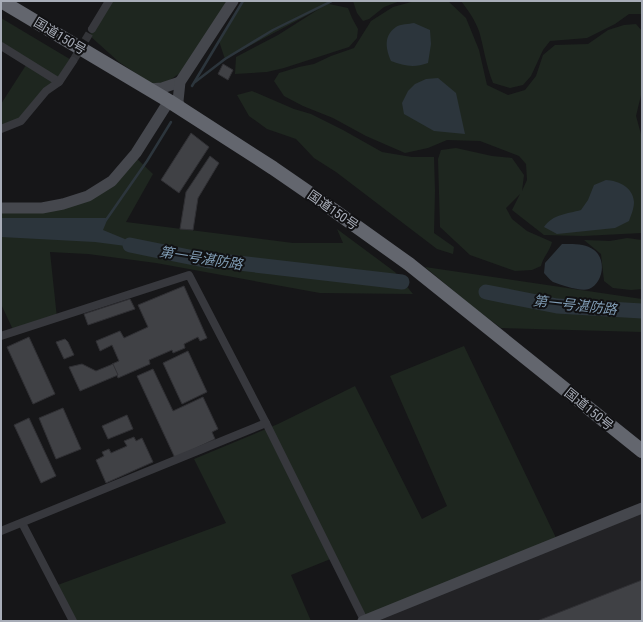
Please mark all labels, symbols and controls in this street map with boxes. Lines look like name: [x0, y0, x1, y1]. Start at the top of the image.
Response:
street label: 国道150号: [31, 15, 89, 57]
street label: 国道150号: [305, 187, 361, 233]
water label: 第一号湛防路: [158, 244, 245, 273]
water label: 第一号湛防路: [532, 293, 619, 317]
street label: 国道150号: [562, 385, 616, 433]

